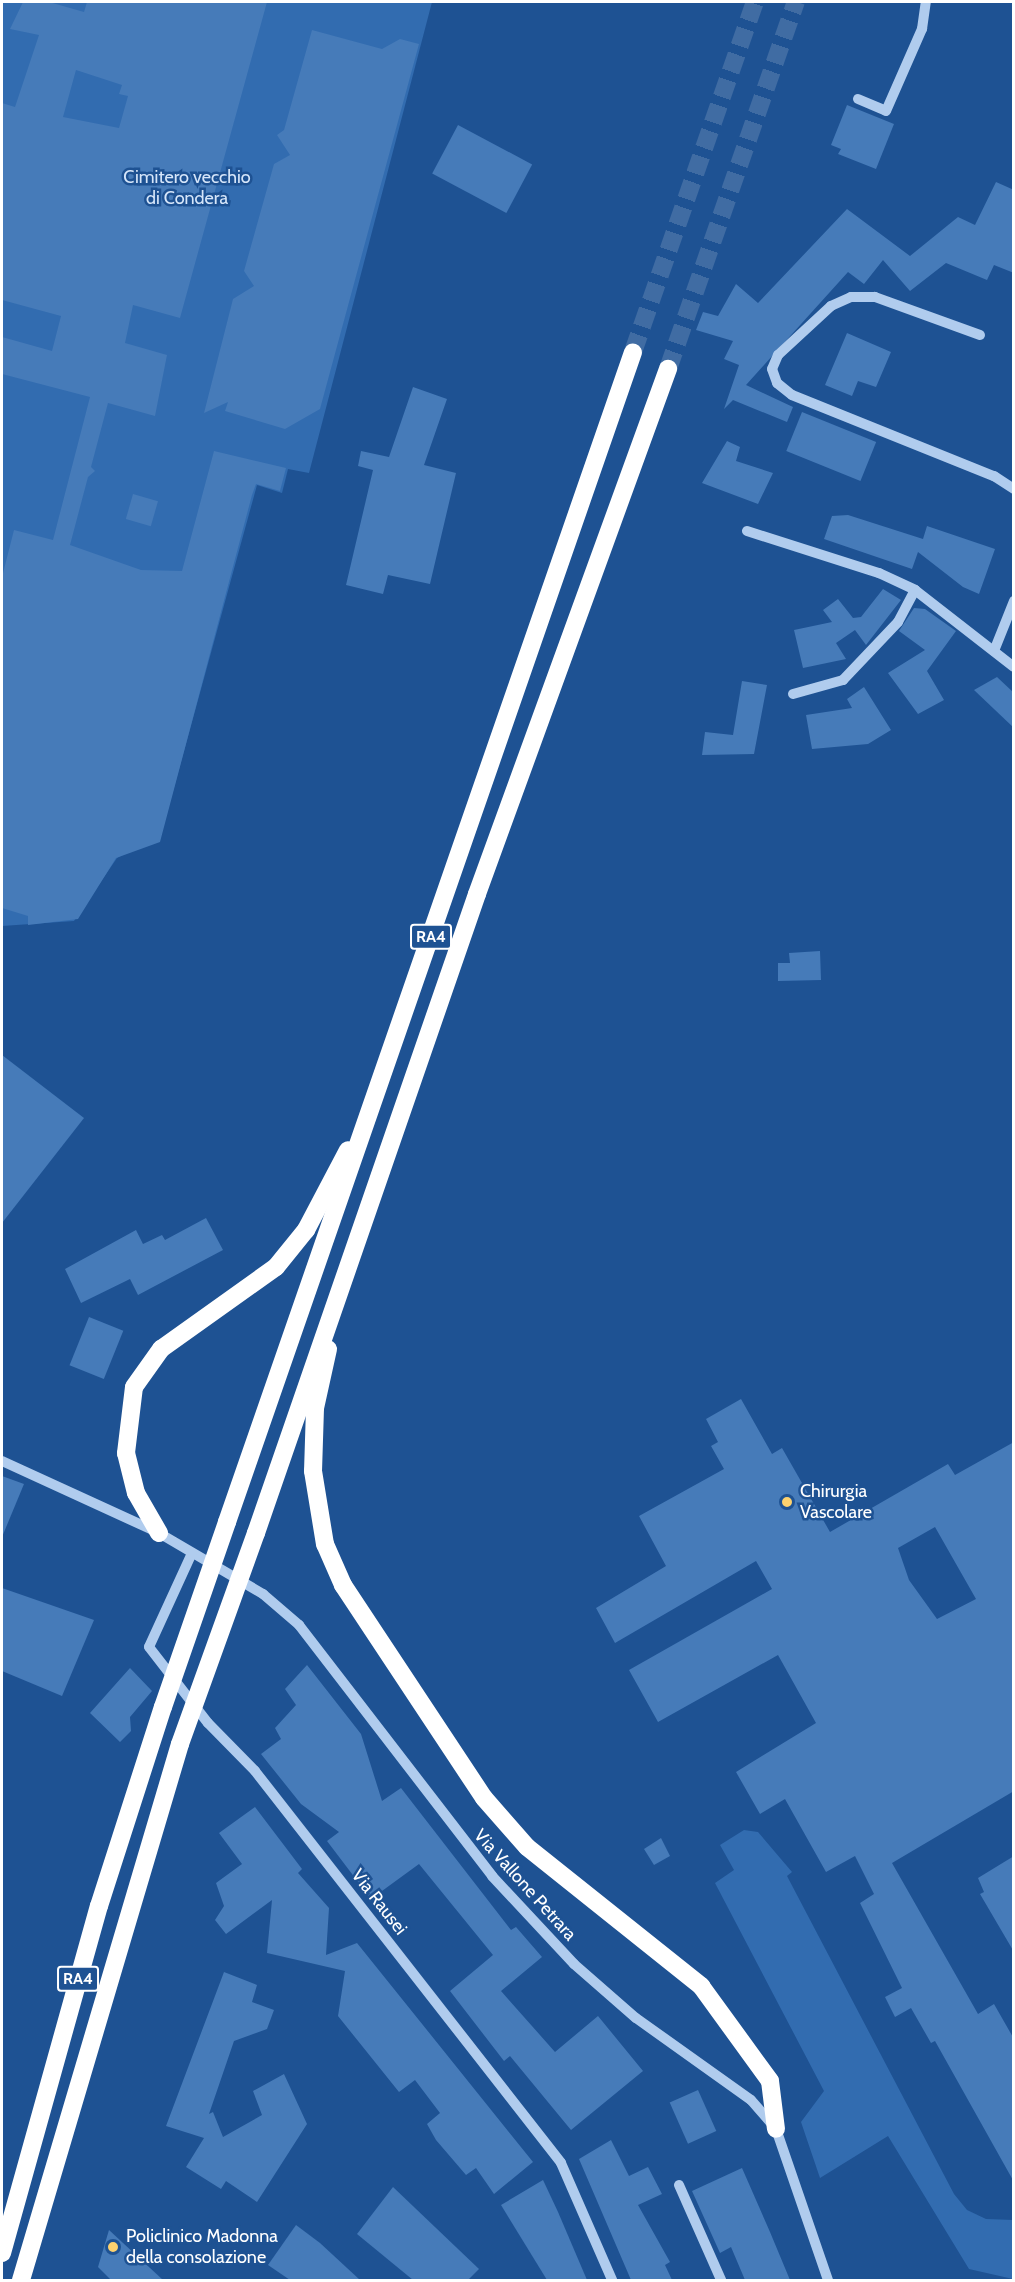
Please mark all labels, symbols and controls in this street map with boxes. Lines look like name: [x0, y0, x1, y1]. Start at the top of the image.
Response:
park label: Cimitero vecchio di Condera: [123, 167, 251, 210]
road number: RA4: [410, 924, 452, 950]
place label: Chirurgia Vascolare: [800, 1481, 872, 1524]
marker: Chirurgia Vascolare: [778, 1493, 796, 1511]
street label: Via Vallone Petrara: [469, 1825, 581, 1945]
street label: Via Rausei: [347, 1865, 411, 1939]
road number: RA4: [57, 1966, 99, 1992]
place label: Policlinico Madonna della consolazione: [126, 2226, 278, 2268]
marker: Policlinico Madonna della consolazione: [104, 2238, 122, 2256]

